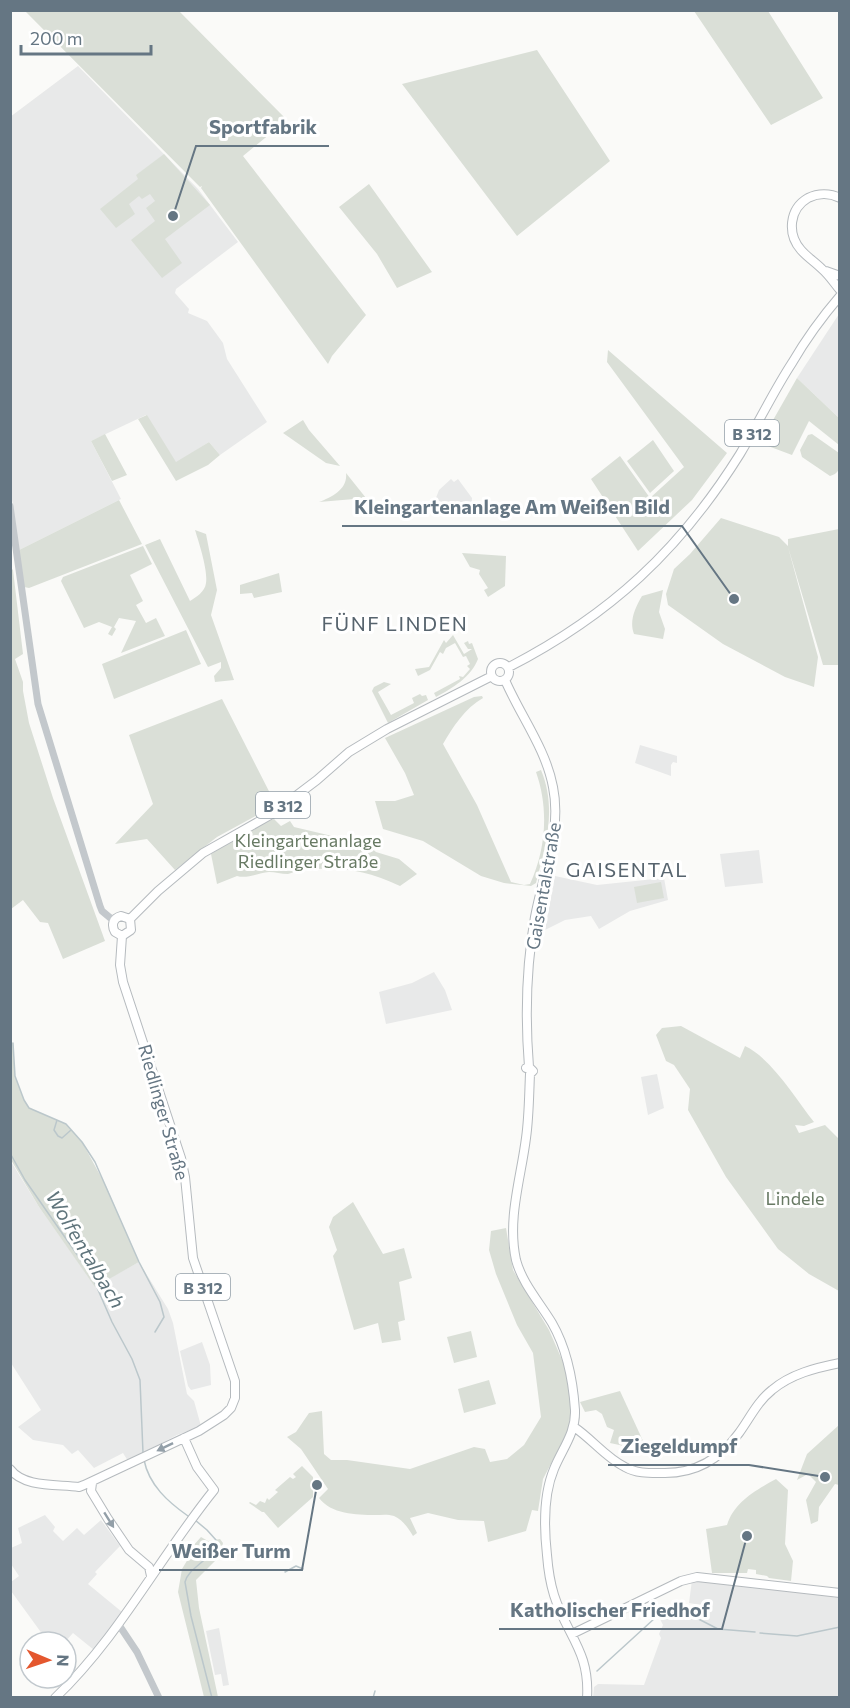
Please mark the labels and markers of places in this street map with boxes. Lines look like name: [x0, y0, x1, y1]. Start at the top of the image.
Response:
callout: Sportfabrik: [196, 108, 329, 146]
callout: Kleingartenanlage Am Weißen Bild: [342, 488, 682, 526]
callout: Ziegeldumpf: [608, 1427, 749, 1465]
callout: Weißer Turm: [159, 1532, 302, 1570]
callout: Katholischer Friedhof: [499, 1591, 722, 1629]

